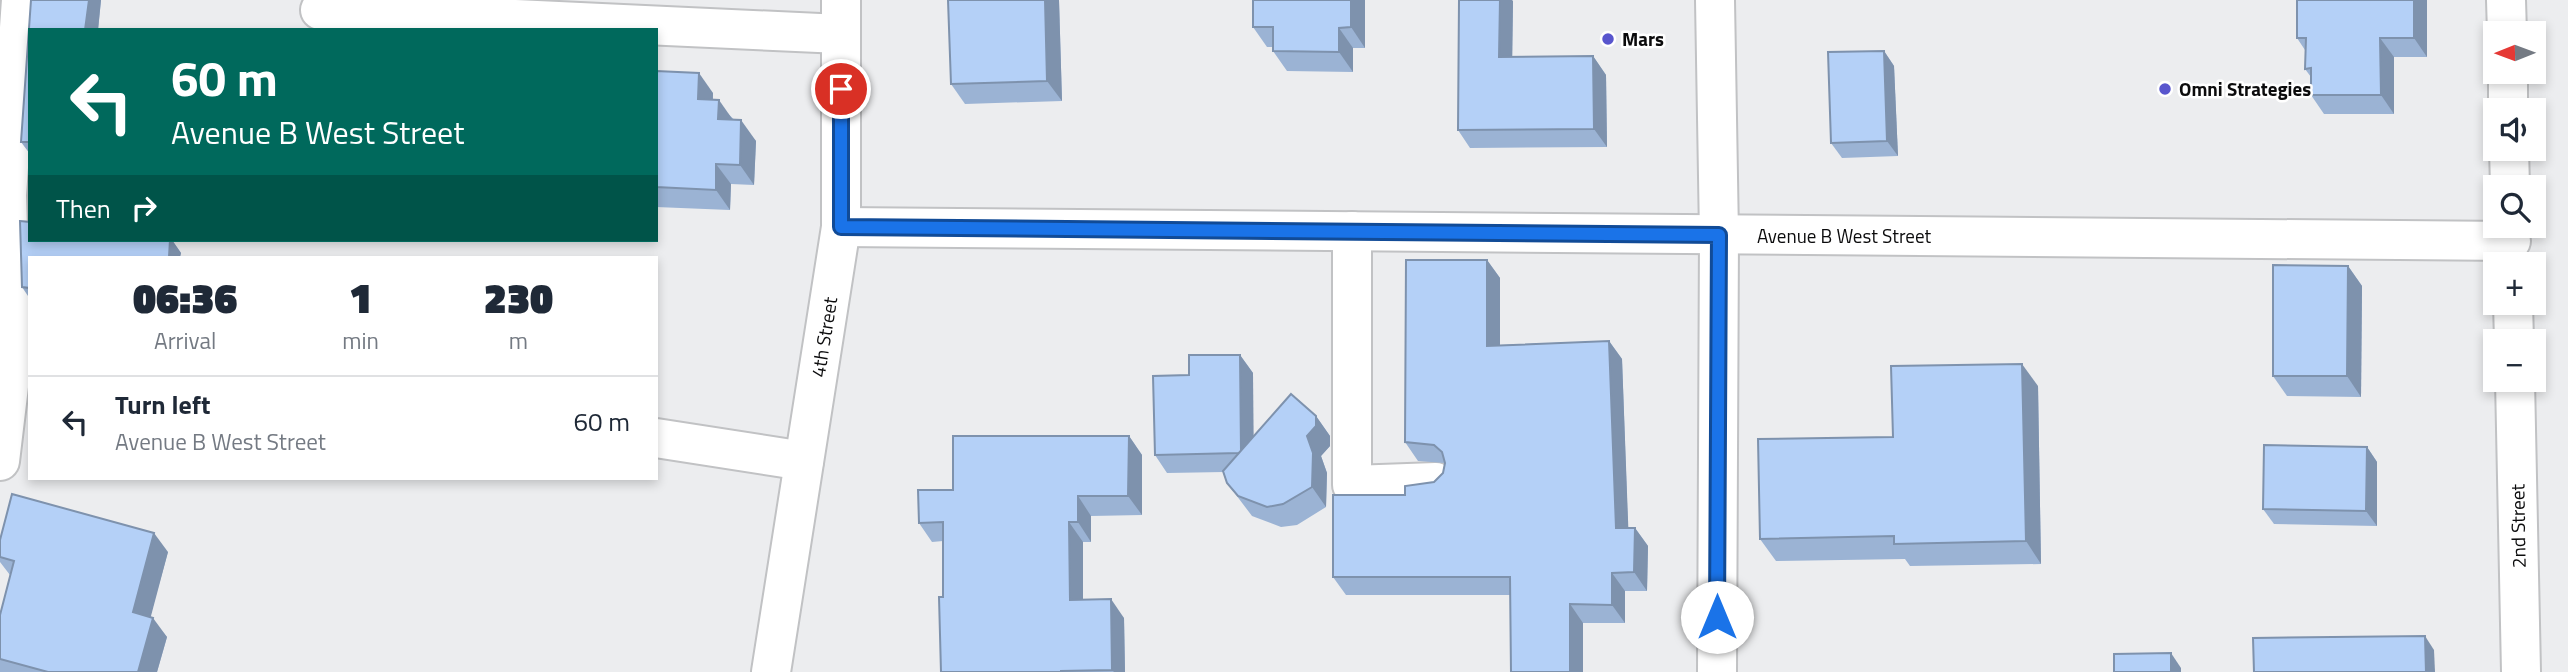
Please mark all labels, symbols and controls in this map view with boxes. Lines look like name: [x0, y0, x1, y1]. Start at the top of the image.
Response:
north arrow: [2483, 21, 2546, 84]
map controls: [2483, 21, 2546, 392]
place label: Mars: [1622, 24, 1664, 53]
marker: Mars: [1600, 31, 1616, 47]
text: 60 m: [171, 40, 278, 115]
icon: left: [56, 56, 147, 147]
pin: [811, 59, 871, 119]
icon: arrive: [822, 70, 860, 108]
place label: Omni Strategies: [2179, 74, 2311, 103]
marker: Omni Strategies: [2157, 81, 2173, 97]
button: sound: [2483, 98, 2546, 161]
text: Avenue B West Street: [171, 108, 464, 156]
button: search: [2483, 175, 2546, 238]
text: Then: [56, 189, 111, 228]
icon: right: [125, 189, 163, 227]
street label: Avenue B West Street: [1757, 221, 1931, 250]
button: +: [2483, 252, 2546, 315]
text: 06:36: [133, 265, 237, 329]
text: 1: [349, 265, 372, 329]
text: 230: [484, 265, 553, 329]
street label: 4th Street: [803, 294, 844, 379]
text: Arrival: [154, 323, 216, 358]
text: min: [342, 323, 379, 358]
text: m: [509, 323, 528, 358]
button: −: [2483, 329, 2546, 392]
text: Turn left: [115, 385, 210, 424]
text: 60 m: [573, 402, 630, 441]
icon: left: [56, 403, 94, 441]
text: Avenue B West Street: [115, 424, 326, 459]
street label: 2nd Street: [2502, 483, 2533, 568]
position arrow: [1680, 580, 1754, 654]

